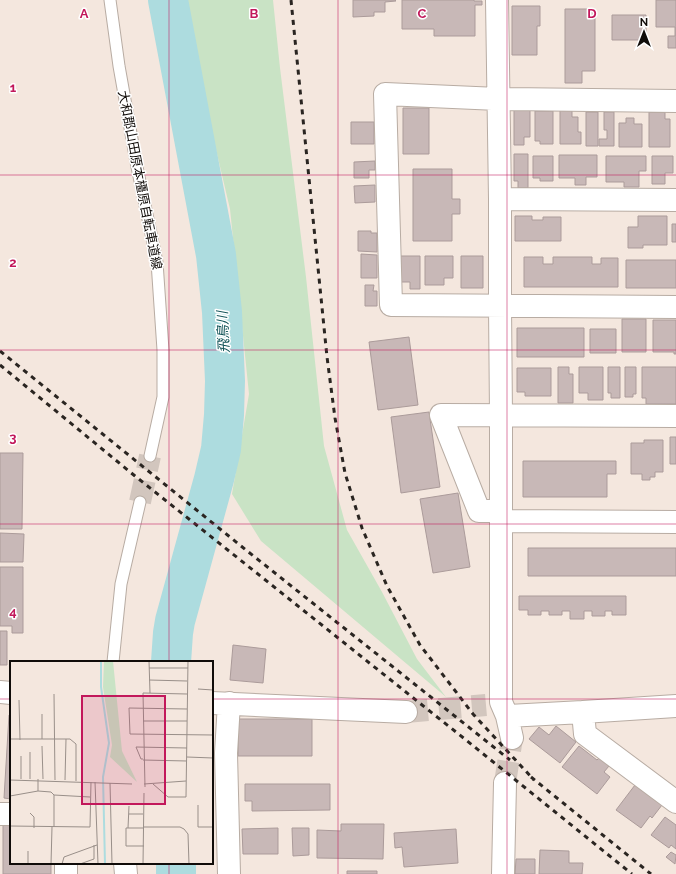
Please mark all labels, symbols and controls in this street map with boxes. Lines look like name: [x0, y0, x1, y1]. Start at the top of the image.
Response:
text: A: [80, 6, 89, 21]
text: B: [250, 6, 259, 21]
text: C: [418, 6, 427, 21]
text: D: [587, 6, 597, 21]
north arrow: [624, 12, 664, 52]
text: N: [640, 16, 648, 29]
text: 1: [10, 80, 17, 95]
street label: 大和郡山田原本橿原自転車道線: [115, 89, 165, 271]
text: 2: [9, 255, 17, 270]
water label: 飛鳥川: [214, 309, 232, 353]
text: 3: [9, 430, 17, 445]
text: 4: [9, 604, 17, 619]
inset map: [10, 661, 213, 864]

